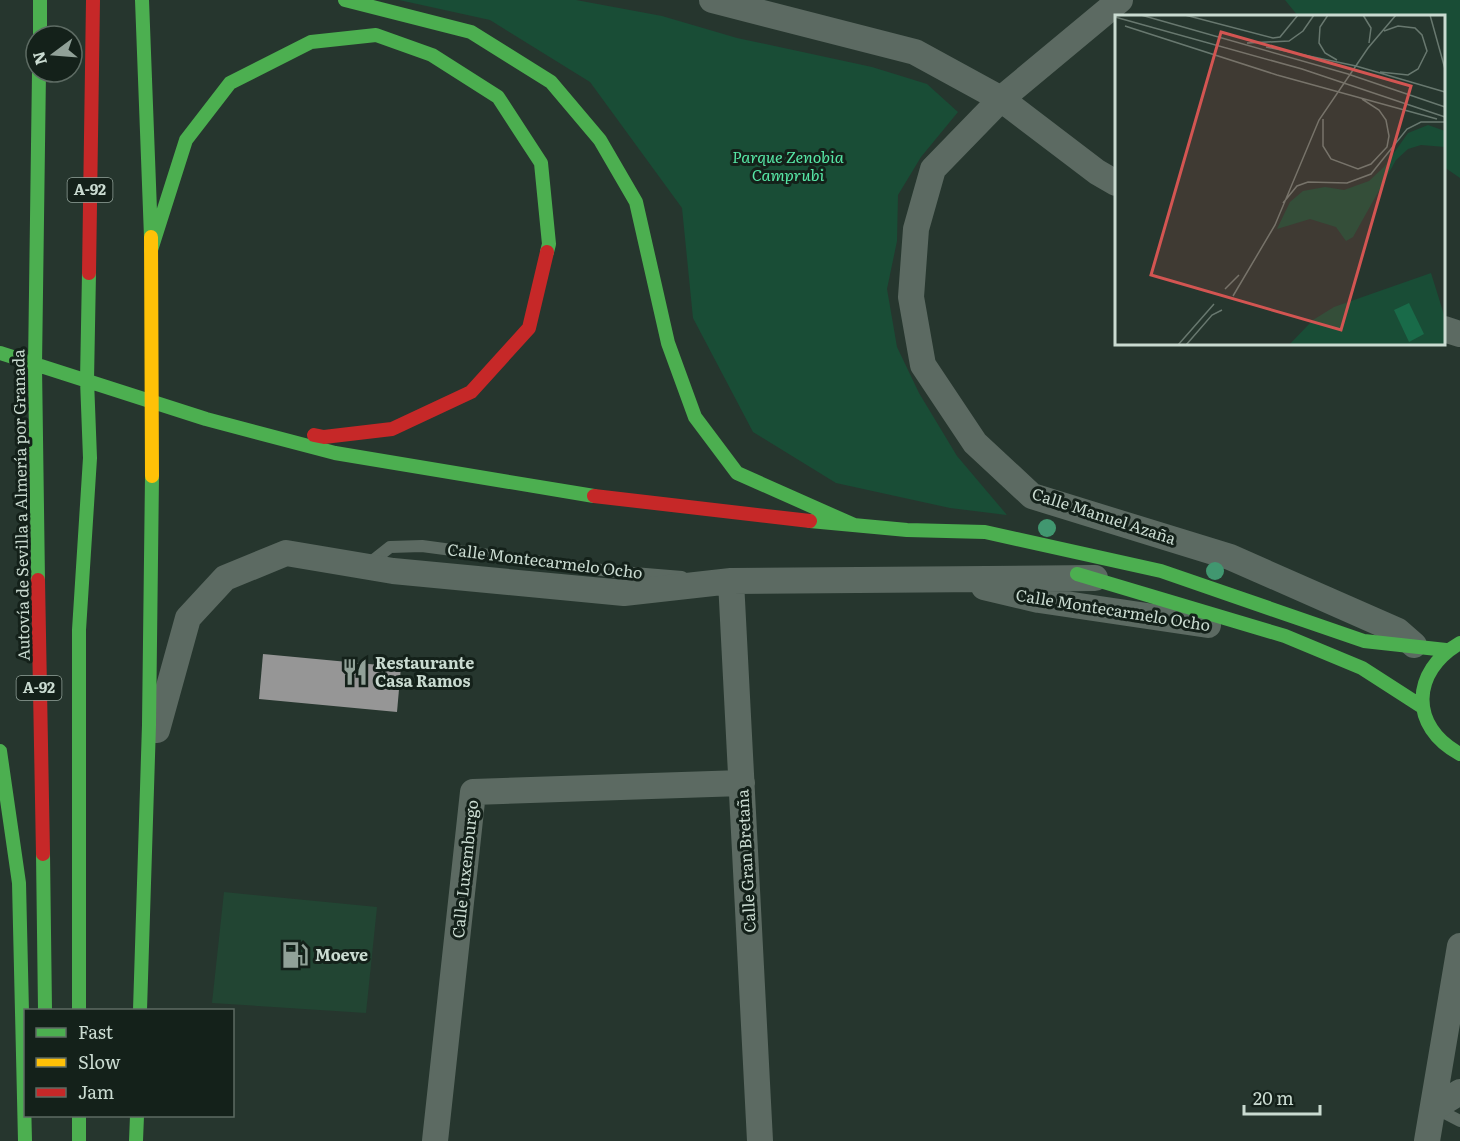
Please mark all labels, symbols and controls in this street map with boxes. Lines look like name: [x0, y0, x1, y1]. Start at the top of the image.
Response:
inset map: [1115, 15, 1445, 345]
north arrow: [24, 24, 84, 84]
text: N: [25, 49, 52, 68]
park label: Parque Zenobia Camprubi: [732, 144, 845, 186]
road number: A-92: [68, 178, 112, 202]
street label: Autovía de Sevilla a Almería por Granada: [5, 349, 35, 661]
street label: Calle Manuel Azaña: [1029, 480, 1180, 550]
street label: Calle Montecarmelo Ocho: [446, 536, 644, 584]
street label: Calle Montecarmelo Ocho: [1014, 582, 1212, 636]
place label: Restaurante Casa Ramos: [375, 650, 474, 692]
restaurant icon: Restaurante Casa Ramos: [340, 657, 370, 687]
road number: A-92: [16, 676, 62, 700]
street label: Calle Gran Bretaña: [729, 788, 761, 933]
street label: Calle Luxemburgo: [445, 798, 483, 939]
fuel station icon: Moeve: [280, 940, 310, 970]
place label: Moeve: [315, 942, 368, 966]
legend: [24, 1009, 234, 1117]
text: Fast: [78, 1018, 114, 1045]
text: Slow: [78, 1048, 121, 1075]
text: Jam: [78, 1078, 114, 1105]
scale bar: [1244, 1078, 1320, 1116]
text: 20 m: [1253, 1084, 1294, 1111]

